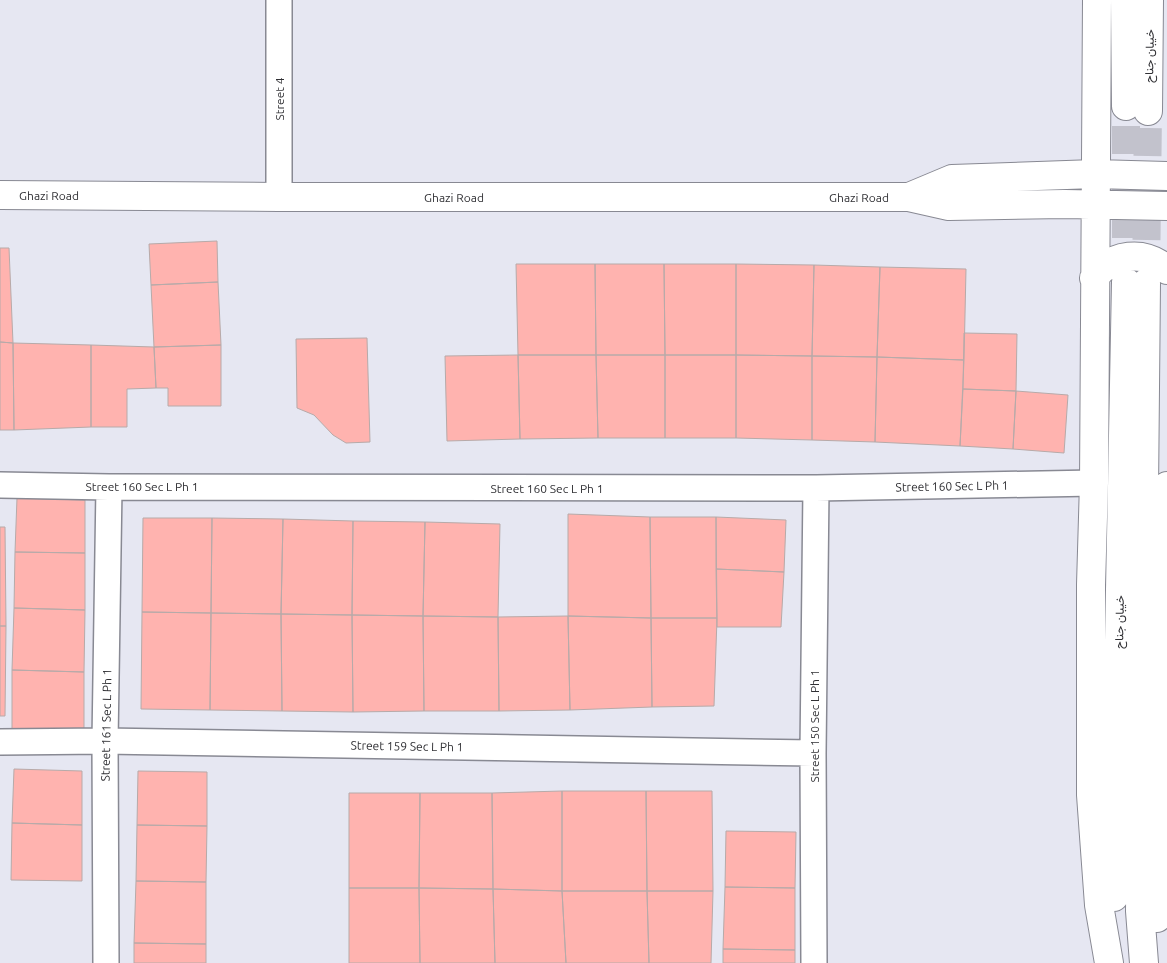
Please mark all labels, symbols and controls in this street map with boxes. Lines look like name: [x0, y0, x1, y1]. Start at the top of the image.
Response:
street label: خیبان جناح: [1142, 29, 1159, 83]
street label: Street 4: [273, 77, 286, 121]
street label: Ghazi Road: [19, 189, 79, 202]
street label: Ghazi Road: [424, 191, 484, 204]
street label: Ghazi Road: [829, 191, 889, 204]
street label: Street 160 Sec L Ph 1: [895, 479, 1009, 493]
street label: Street 160 Sec L Ph 1: [86, 480, 198, 493]
street label: Street 160 Sec L Ph 1: [491, 482, 603, 495]
street label: خیبان جناح: [1112, 595, 1129, 649]
street label: Street 161 Sec L Ph 1: [99, 668, 113, 782]
street label: Street 150 Sec L Ph 1: [808, 670, 821, 782]
street label: Street 159 Sec L Ph 1: [350, 739, 464, 753]

